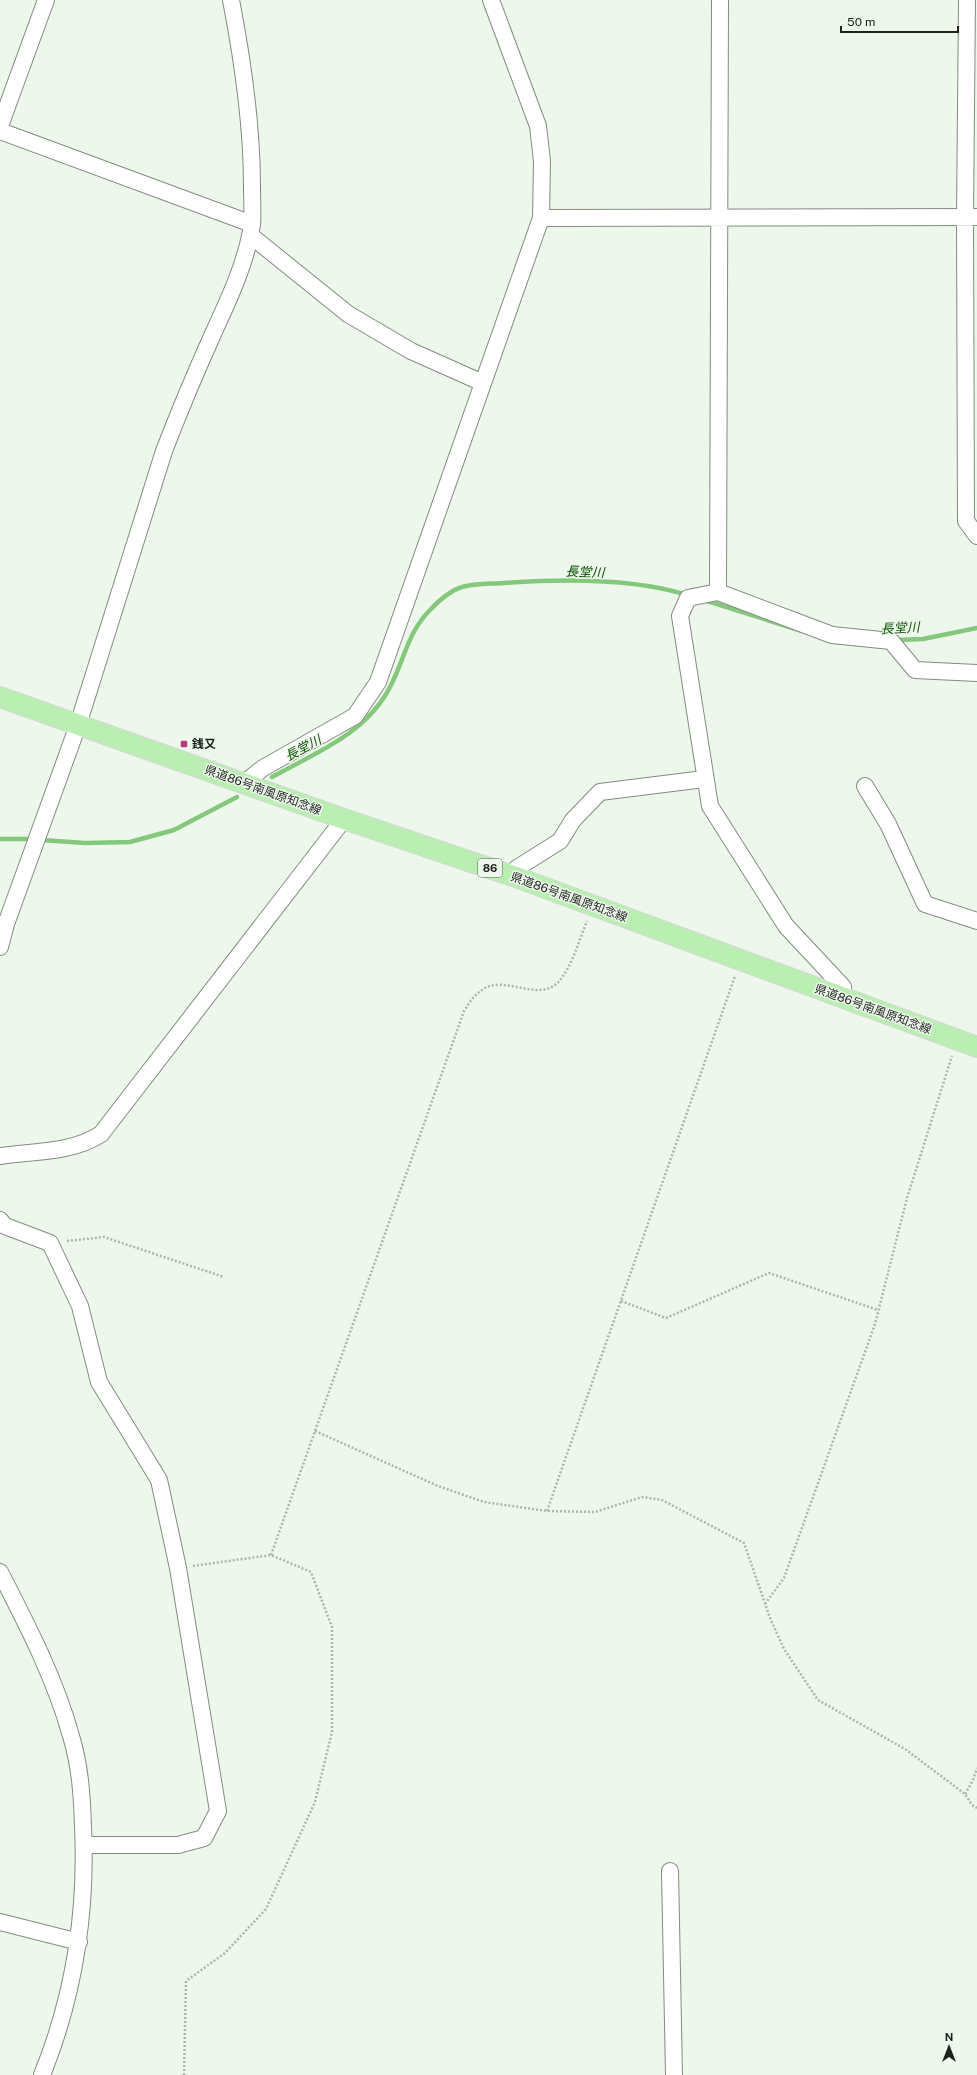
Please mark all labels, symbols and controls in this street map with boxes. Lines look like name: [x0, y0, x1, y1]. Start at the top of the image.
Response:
scale bar: [841, 8, 958, 34]
text: 50 m: [847, 15, 875, 29]
water label: 長堂川: [565, 564, 607, 580]
water label: 長堂川: [880, 619, 922, 637]
water label: 長堂川: [282, 731, 325, 764]
place label: 銭又: [191, 737, 216, 751]
marker: 銭又: [179, 739, 189, 749]
street label: 県道86号南風原知念線: [203, 762, 323, 818]
road number: 86: [478, 859, 502, 877]
street label: 県道86号南風原知念線: [509, 869, 629, 925]
street label: 県道86号南風原知念線: [813, 981, 933, 1037]
north arrow: [929, 2027, 969, 2067]
text: N: [945, 2031, 953, 2043]

